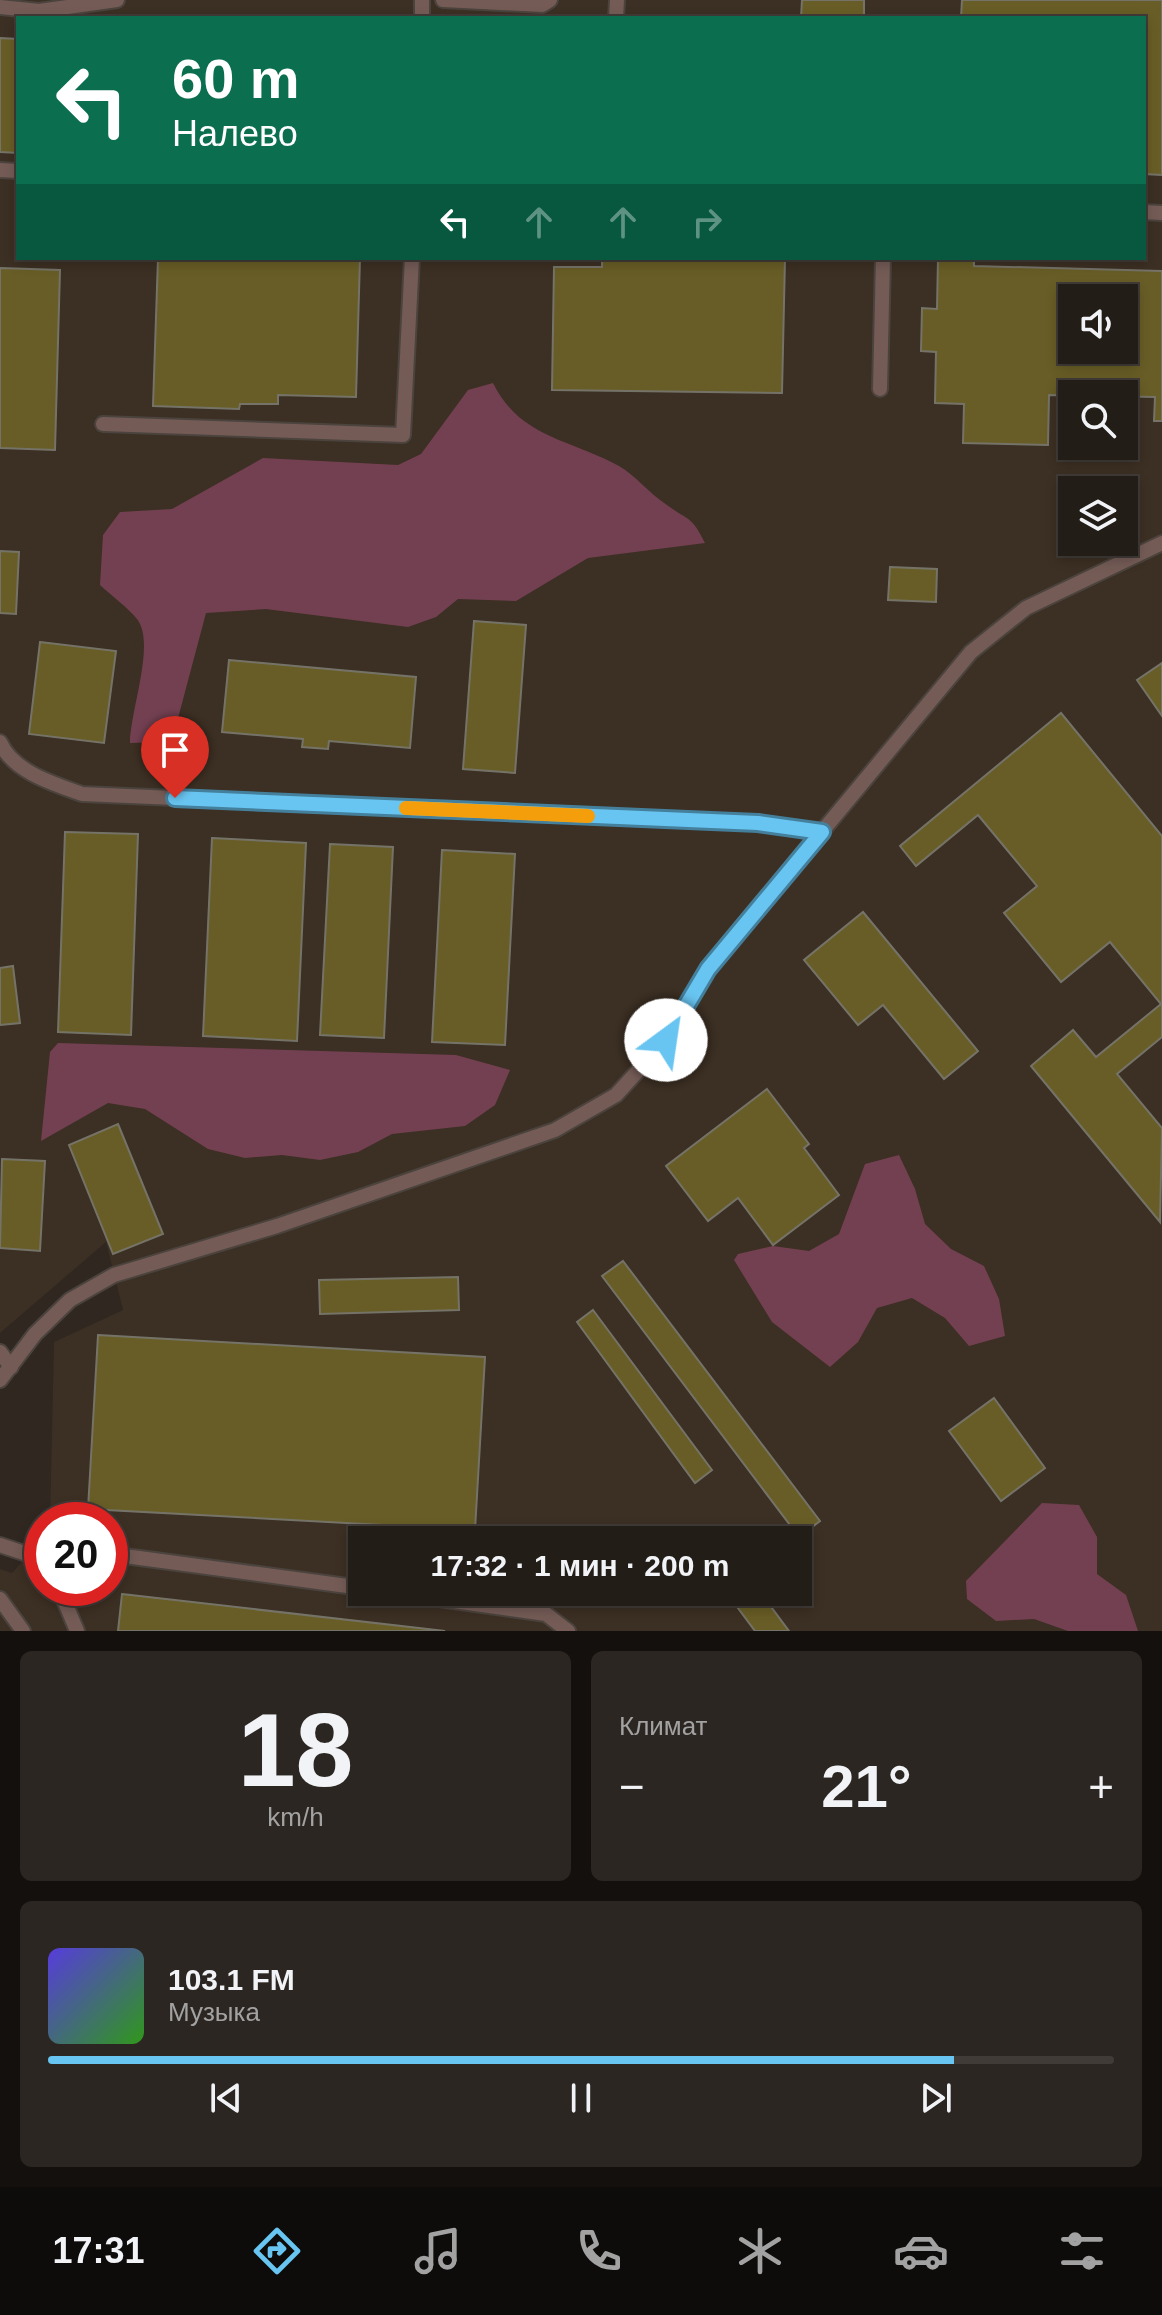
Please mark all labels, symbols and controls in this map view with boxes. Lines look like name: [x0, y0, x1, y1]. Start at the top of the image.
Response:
text: 60 m: [172, 47, 300, 110]
icon: left: [40, 48, 144, 152]
text: Налево: [172, 113, 298, 154]
icon: left: [433, 200, 477, 244]
icon: ahead: [517, 200, 561, 244]
icon: ahead: [601, 200, 645, 244]
icon: right: [685, 200, 729, 244]
map controls: [1058, 284, 1138, 556]
button: sound: [1058, 284, 1138, 364]
button: search: [1058, 380, 1138, 460]
button: layers: [1058, 476, 1138, 556]
pin: [141, 716, 209, 798]
icon: arrive: [153, 728, 197, 772]
position arrow: [624, 998, 708, 1082]
speed limit sign: 20: [24, 1502, 128, 1606]
text: 17:32 · 1 мин · 200 m: [431, 1549, 729, 1582]
text: 18: [238, 1692, 353, 1808]
text: Климат: [619, 1711, 708, 1741]
text: 21°: [821, 1753, 912, 1820]
text: −: [619, 1762, 645, 1811]
text: +: [1088, 1762, 1114, 1811]
text: km/h: [267, 1802, 324, 1832]
text: 103.1 FM: [168, 1963, 295, 1996]
text: Музыка: [168, 1997, 260, 2027]
icon: previous: [204, 2076, 248, 2120]
icon: pause: [559, 2076, 603, 2120]
icon: next: [914, 2076, 958, 2120]
icon: directions: [249, 2223, 305, 2279]
icon: music: [410, 2223, 466, 2279]
icon: phone: [571, 2223, 627, 2279]
icon: climate: [732, 2223, 788, 2279]
icon: car: [893, 2223, 949, 2279]
icon: filters: [1054, 2223, 1110, 2279]
text: 17:31: [52, 2230, 145, 2271]

